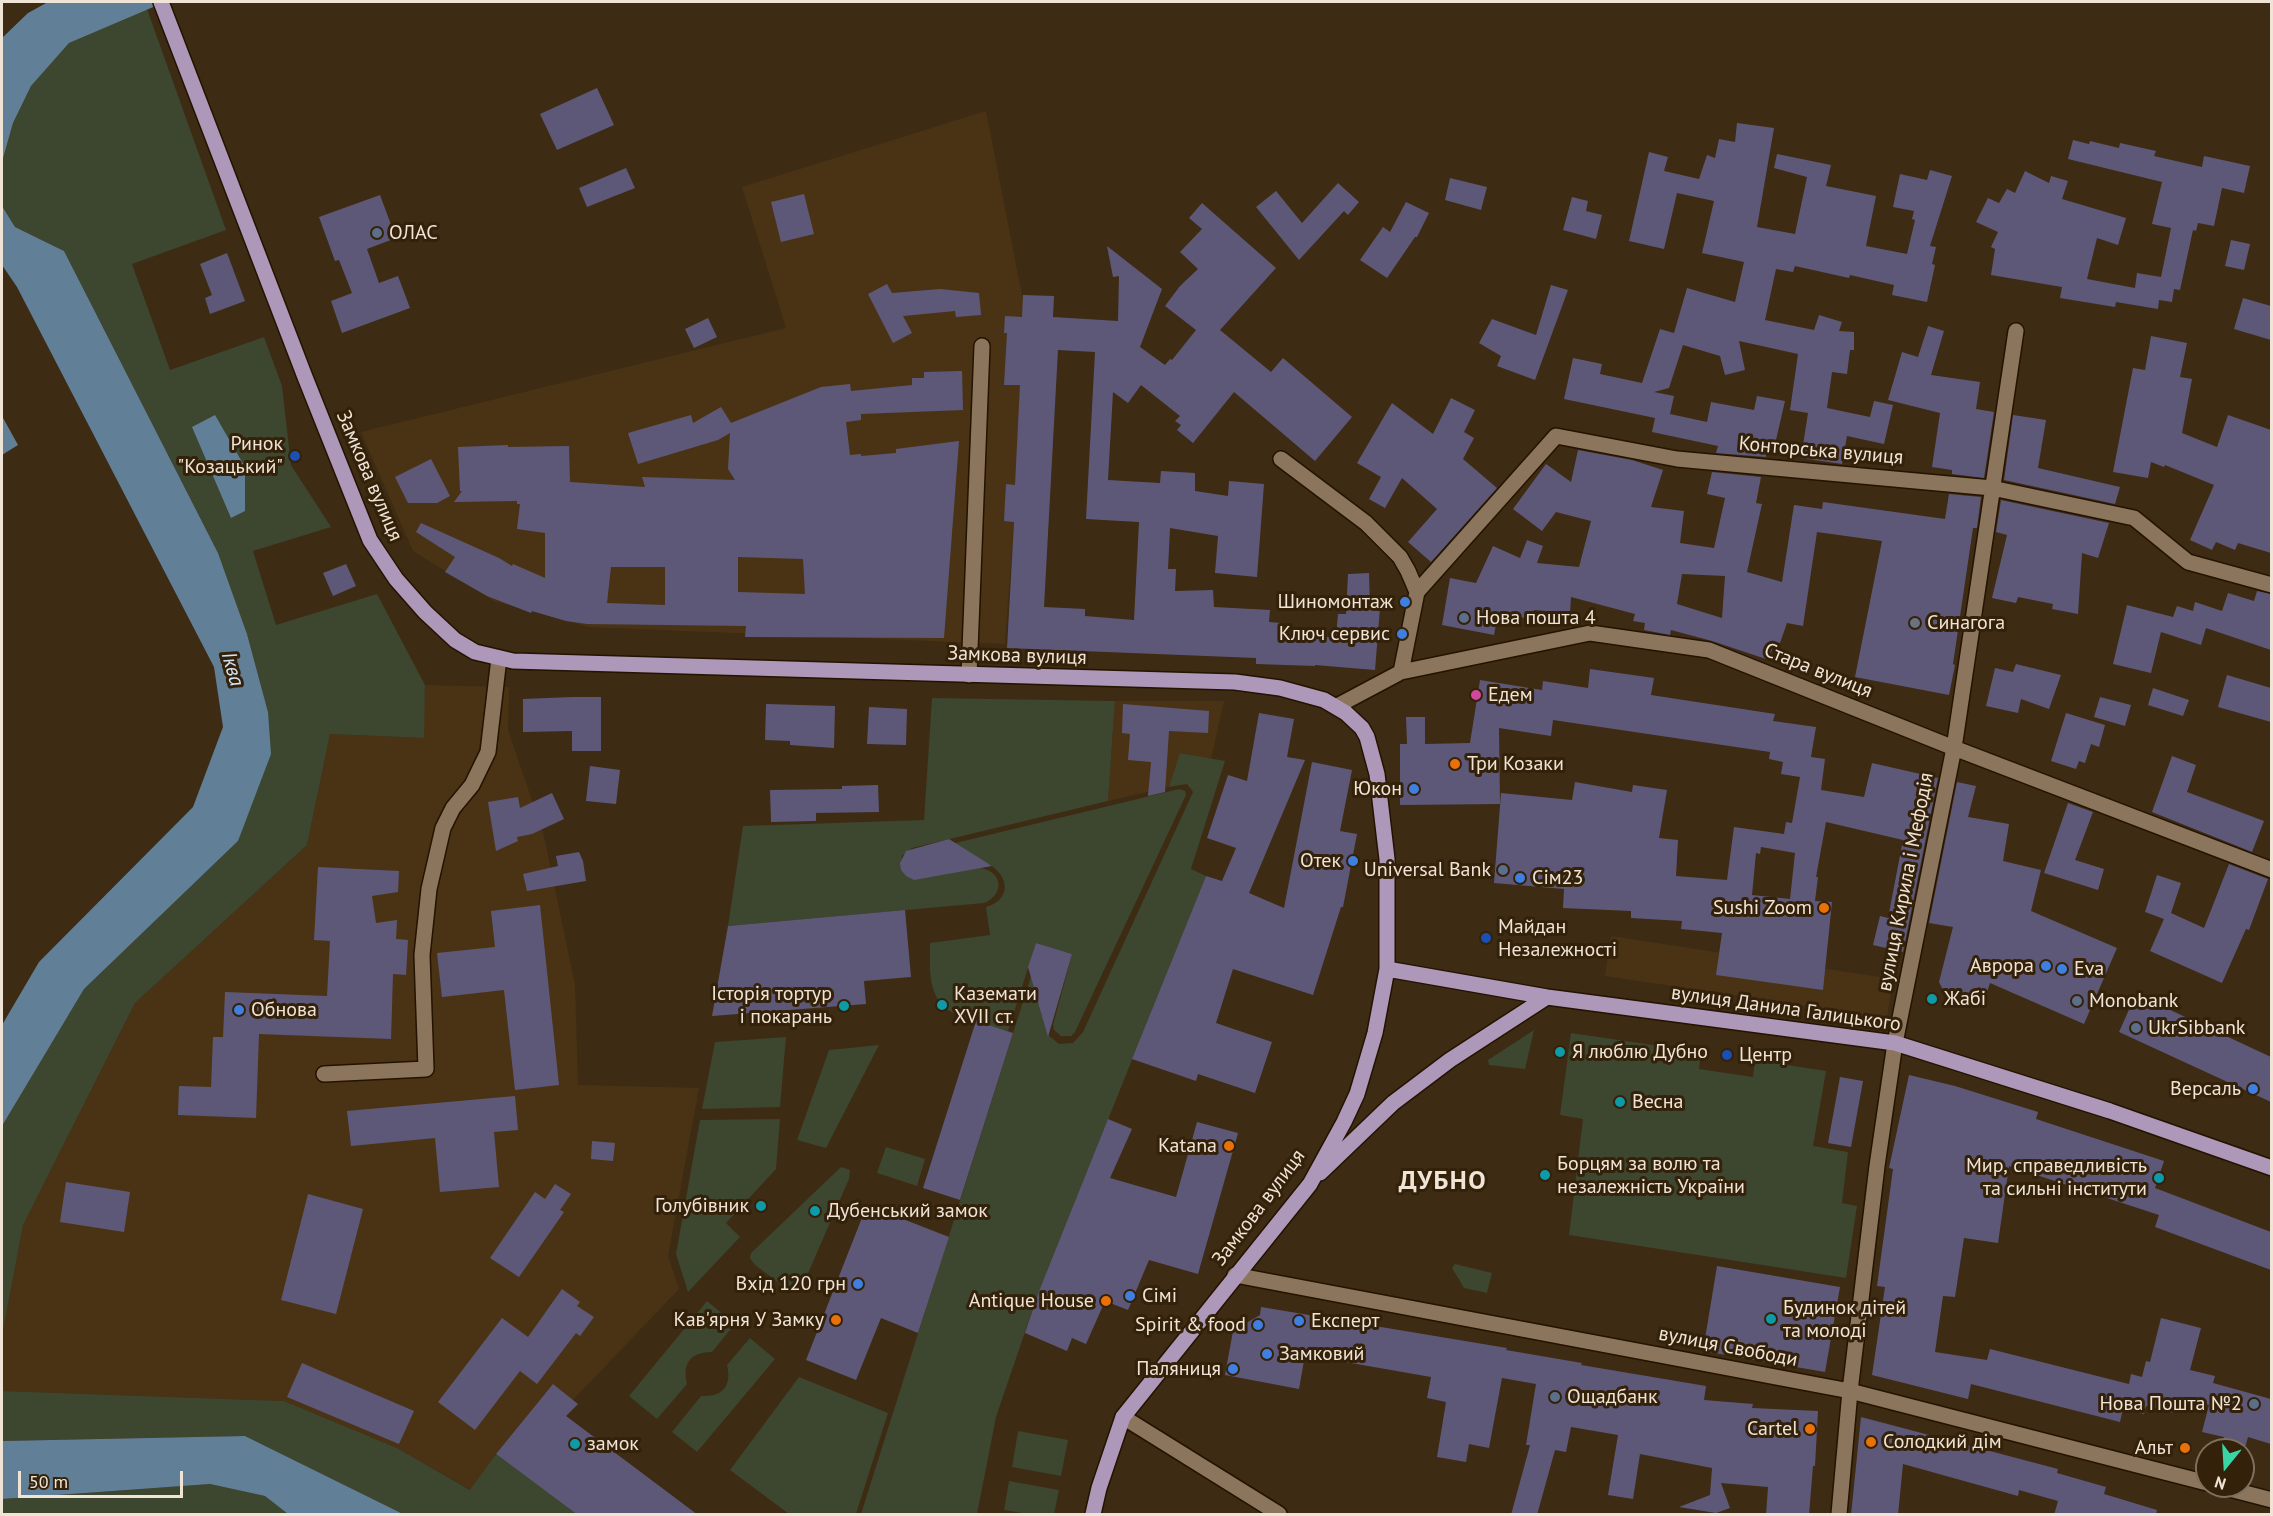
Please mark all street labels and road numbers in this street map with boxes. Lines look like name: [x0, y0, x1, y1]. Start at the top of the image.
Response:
street label: Замкова вулиця: [331, 407, 407, 545]
street label: Конторська вулиця: [1738, 432, 1904, 470]
street label: Стара вулиця: [1760, 638, 1876, 704]
street label: Замкова вулиця: [947, 642, 1087, 670]
street label: вулиця Кирила і Мефодія: [1873, 771, 1939, 993]
street label: вулиця Данила Галицького: [1670, 981, 1902, 1037]
street label: Замкова вулиця: [1207, 1145, 1311, 1271]
street label: вулиця Свободи: [1657, 1322, 1799, 1372]

